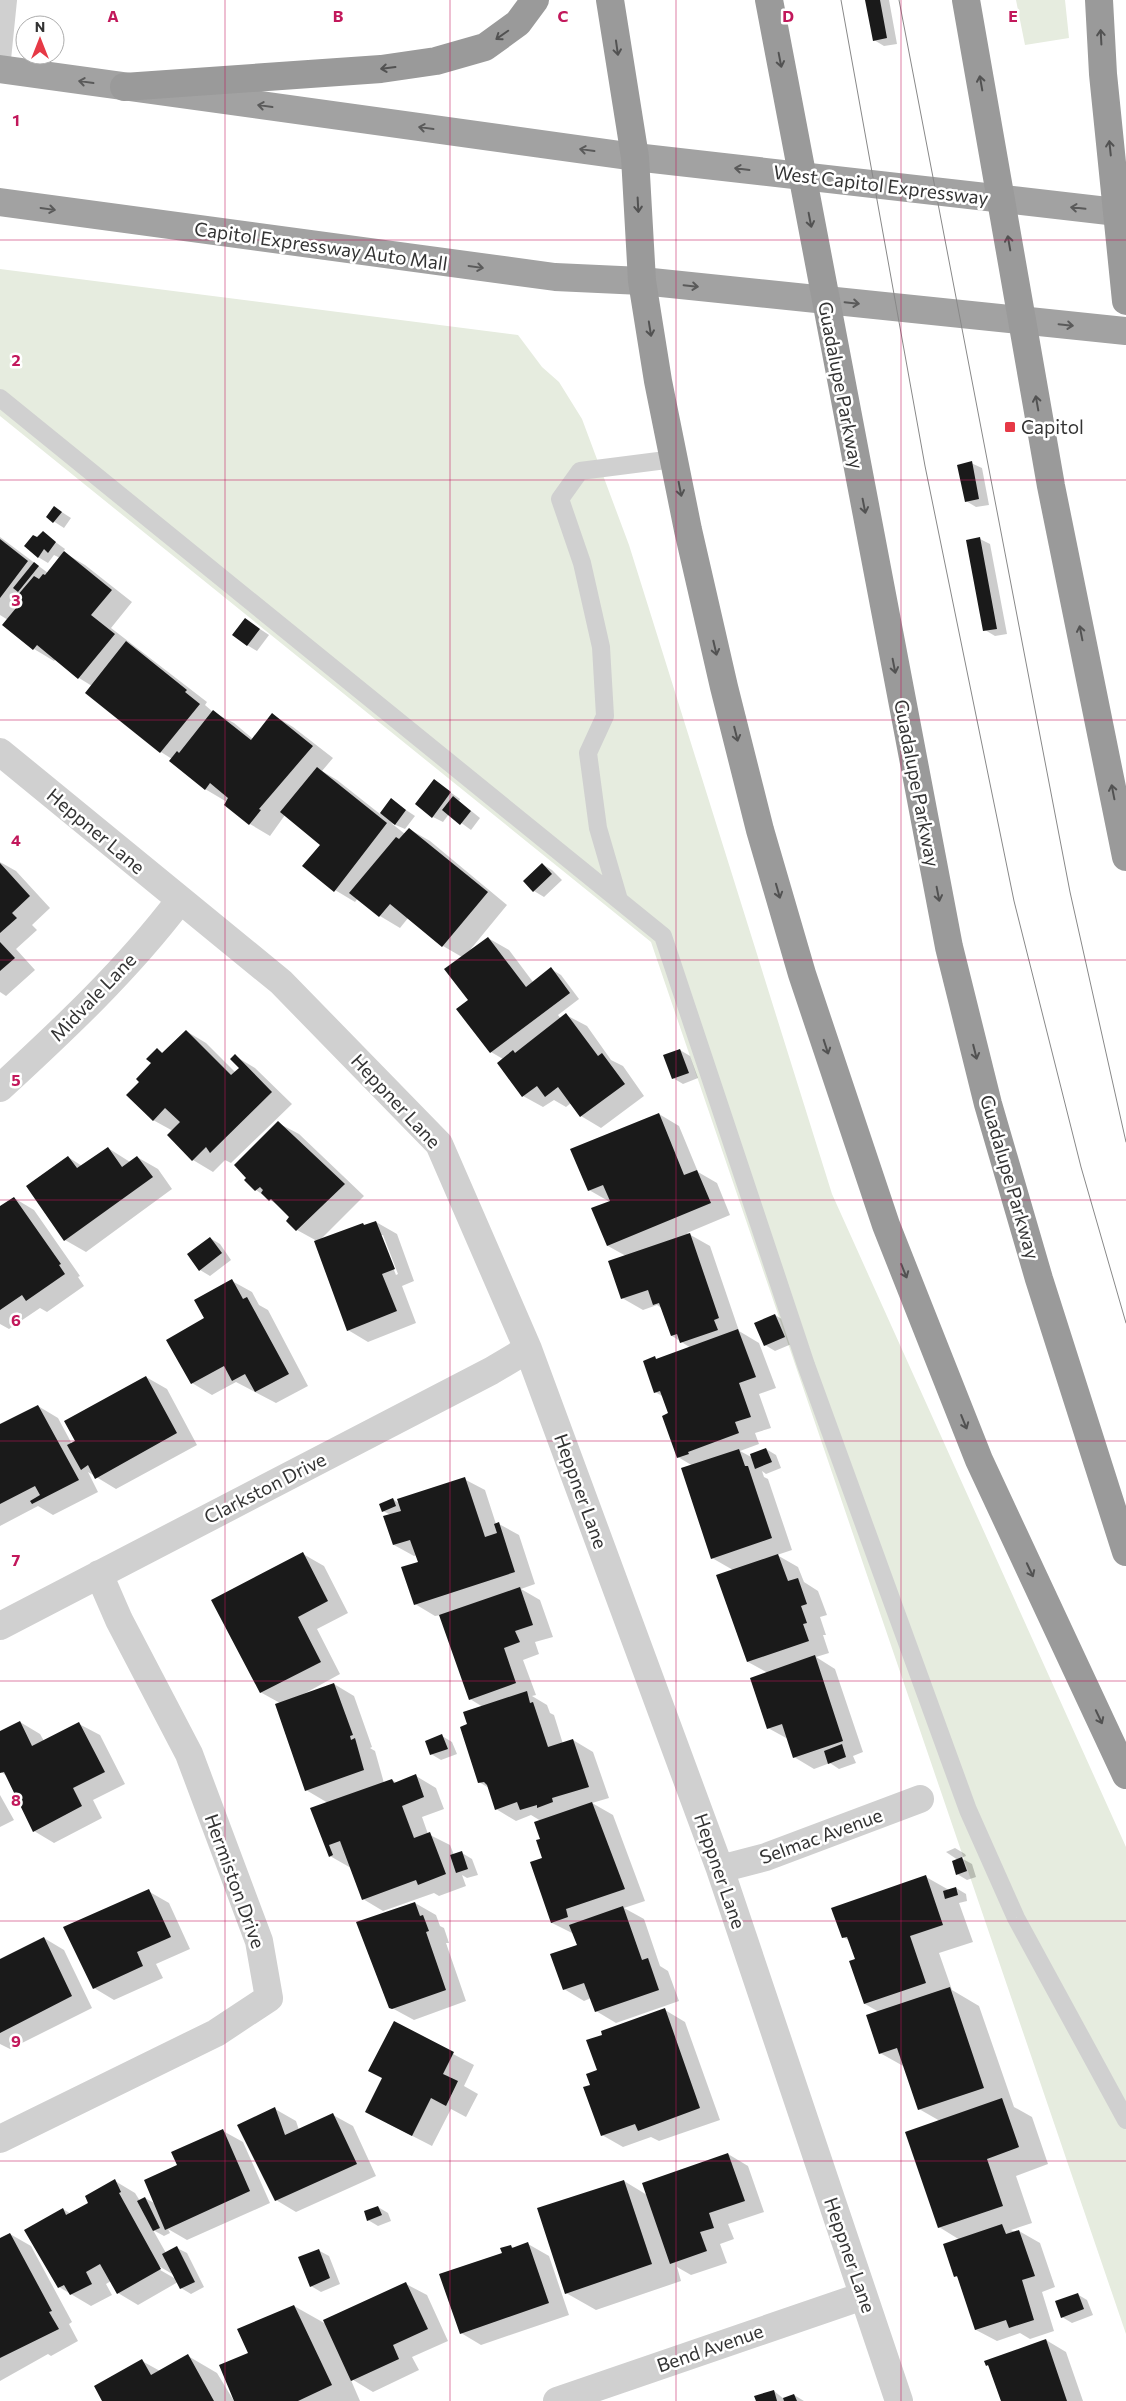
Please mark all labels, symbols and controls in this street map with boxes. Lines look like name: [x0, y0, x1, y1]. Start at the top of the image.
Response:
text: A: [107, 6, 119, 25]
text: B: [333, 6, 344, 25]
text: C: [558, 6, 569, 25]
text: D: [782, 6, 794, 25]
text: E: [1008, 6, 1018, 25]
north arrow: [15, 15, 65, 65]
text: N: [35, 18, 45, 35]
one-way arrow: [1096, 29, 1105, 45]
one-way arrow: [495, 30, 509, 40]
one-way arrow: [612, 40, 622, 56]
one-way arrow: [776, 52, 786, 68]
one-way arrow: [380, 63, 396, 73]
one-way arrow: [976, 75, 986, 91]
one-way arrow: [79, 76, 95, 86]
one-way arrow: [257, 101, 273, 111]
text: 1: [12, 110, 20, 129]
one-way arrow: [418, 123, 434, 133]
one-way arrow: [1105, 140, 1115, 156]
one-way arrow: [579, 145, 595, 155]
street label: West Capitol Expressway: [772, 160, 990, 209]
one-way arrow: [735, 164, 751, 174]
one-way arrow: [633, 197, 642, 213]
one-way arrow: [1070, 203, 1086, 213]
one-way arrow: [40, 204, 56, 214]
one-way arrow: [806, 212, 815, 228]
street label: Capitol Expressway Auto Mall: [193, 216, 449, 275]
one-way arrow: [1004, 236, 1014, 252]
one-way arrow: [467, 262, 483, 272]
one-way arrow: [683, 281, 699, 291]
one-way arrow: [844, 298, 860, 308]
street label: Guadalupe Parkway: [814, 299, 869, 471]
one-way arrow: [1058, 320, 1074, 330]
one-way arrow: [645, 321, 655, 337]
text: 2: [11, 350, 21, 369]
one-way arrow: [1031, 396, 1041, 412]
place label: Capitol: [1021, 415, 1084, 438]
marker: Capitol: [1003, 420, 1017, 434]
one-way arrow: [676, 481, 685, 497]
one-way arrow: [859, 498, 869, 514]
text: 3: [11, 590, 21, 609]
one-way arrow: [1076, 625, 1085, 641]
one-way arrow: [711, 639, 720, 655]
one-way arrow: [890, 657, 899, 673]
street label: Guadalupe Parkway: [890, 697, 945, 869]
one-way arrow: [732, 726, 741, 742]
street label: Heppner Lane: [43, 783, 150, 878]
one-way arrow: [1108, 784, 1117, 800]
text: 4: [11, 830, 21, 849]
one-way arrow: [774, 883, 783, 899]
one-way arrow: [934, 885, 944, 901]
street label: Midvale Lane: [45, 948, 140, 1046]
one-way arrow: [821, 1038, 831, 1054]
one-way arrow: [971, 1044, 980, 1060]
street label: Heppner Lane: [347, 1049, 446, 1153]
text: 5: [11, 1070, 21, 1089]
street label: Guadalupe Parkway: [976, 1092, 1045, 1262]
one-way arrow: [900, 1262, 909, 1278]
text: 6: [11, 1310, 21, 1329]
one-way arrow: [960, 1414, 969, 1429]
street label: Heppner Lane: [550, 1430, 613, 1551]
street label: Clarkston Drive: [200, 1447, 330, 1528]
text: 7: [12, 1550, 21, 1569]
one-way arrow: [1026, 1562, 1036, 1577]
one-way arrow: [1095, 1709, 1104, 1724]
text: 8: [11, 1790, 21, 1809]
street label: Selmac Avenue: [756, 1803, 885, 1868]
street label: Hermiston Drive: [200, 1810, 270, 1951]
street label: Heppner Lane: [690, 1810, 751, 1932]
text: 9: [11, 2031, 21, 2050]
street label: Heppner Lane: [820, 2194, 881, 2316]
street label: Bend Avenue: [654, 2319, 766, 2376]

